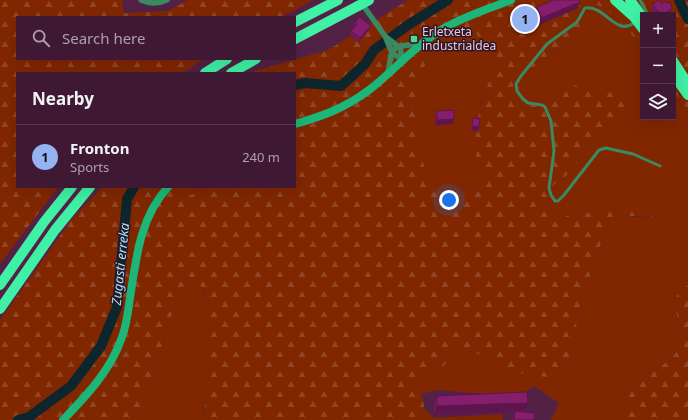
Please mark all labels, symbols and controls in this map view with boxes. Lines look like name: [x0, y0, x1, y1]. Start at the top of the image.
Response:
pin: 1: [512, 4, 538, 34]
map controls: [640, 12, 676, 120]
button: +: [640, 12, 676, 48]
search box: [16, 16, 296, 60]
place label: Erletxeta industrialdea: [422, 23, 496, 54]
icon: search: [30, 27, 52, 49]
text: Search here: [62, 28, 145, 48]
marker: Erletxeta industrialdea: [409, 34, 419, 44]
button: −: [640, 48, 676, 84]
button: layers: [640, 84, 676, 120]
text: Nearby: [32, 87, 94, 110]
text: Fronton: [70, 138, 129, 158]
text: 1: [41, 148, 49, 166]
text: 240 m: [242, 148, 280, 166]
text: Sports: [70, 158, 109, 176]
your location: [439, 190, 459, 210]
water label: Zugasti erreka: [107, 221, 133, 307]

